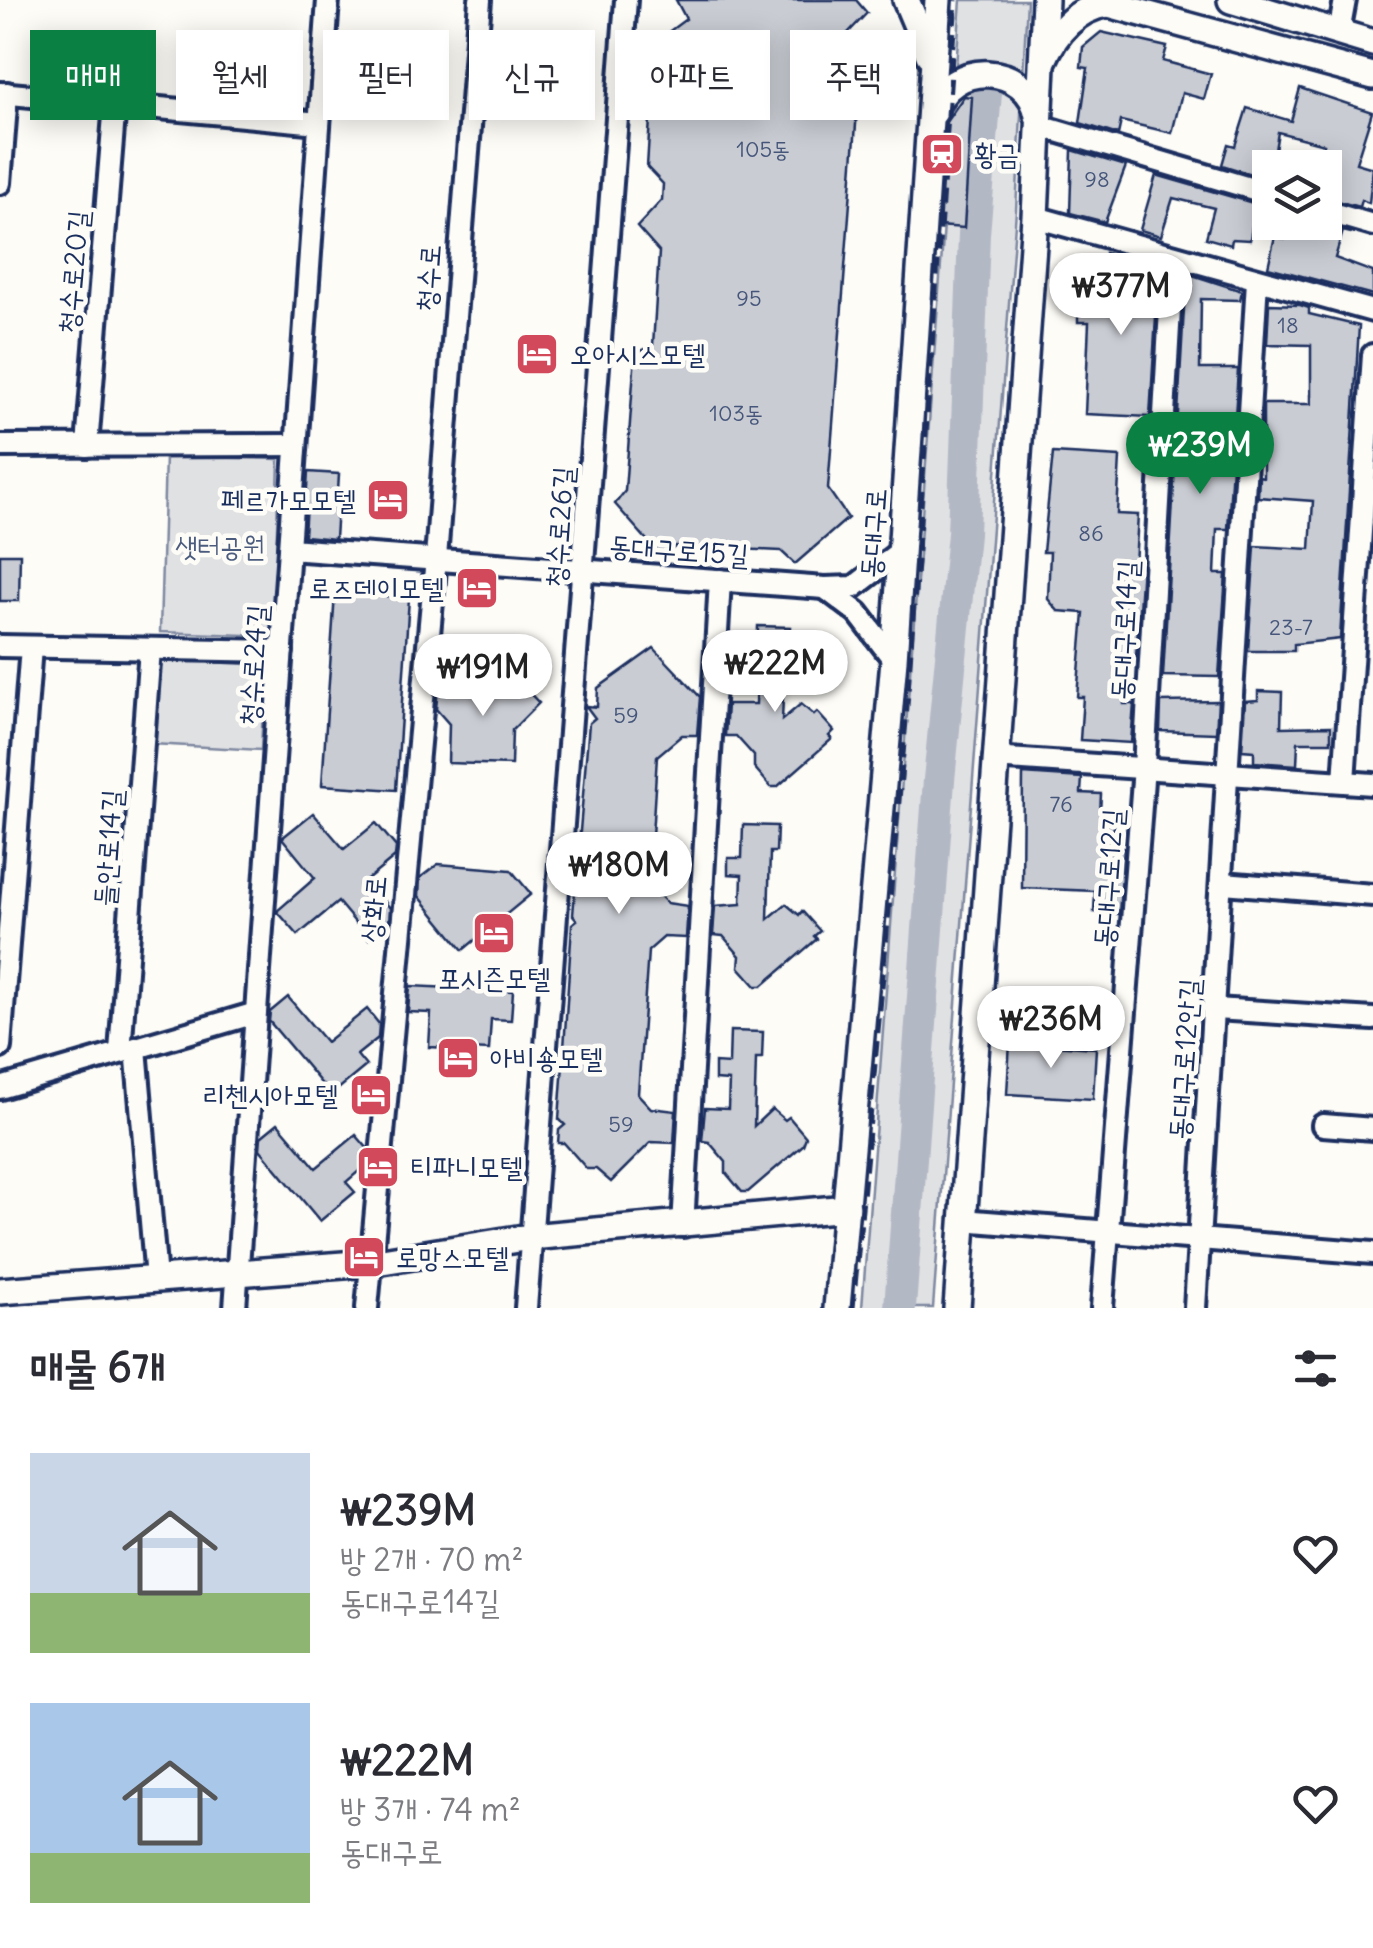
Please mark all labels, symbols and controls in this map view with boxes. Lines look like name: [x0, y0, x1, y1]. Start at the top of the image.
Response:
chip: 매매: [30, 30, 156, 120]
chip: 월세: [176, 30, 303, 120]
chip: 필터: [323, 30, 449, 120]
chip: 신규: [469, 30, 595, 120]
chip: 아파트: [615, 30, 770, 120]
chip: 주택: [790, 30, 916, 120]
station icon: 황금: [919, 131, 965, 177]
house number: 105동: [736, 135, 790, 163]
place label: 황금: [974, 136, 1019, 172]
map controls: [1252, 150, 1342, 240]
button: layers: [1252, 150, 1342, 240]
house number: 98: [1084, 165, 1110, 193]
street label: 청수로20길: [50, 209, 96, 335]
street label: 청수로: [408, 243, 448, 313]
pin: ₩377M: [1051, 253, 1191, 338]
text: ₩377M: [1071, 265, 1171, 306]
house number: 95: [736, 284, 762, 312]
house number: 18: [1277, 311, 1299, 339]
hotel icon: 오아시스모텔: [514, 331, 560, 377]
place label: 오아시스모텔: [570, 336, 705, 372]
house number: 103동: [709, 399, 763, 427]
pin: ₩239M: [1130, 412, 1270, 497]
text: ₩239M: [1148, 424, 1252, 465]
street label: 청수로26길: [537, 465, 581, 589]
hotel icon: 페르가모모텔: [365, 477, 411, 523]
place label: 페르가모모텔: [221, 482, 356, 518]
street label: 동대구로: [852, 487, 894, 579]
house number: 86: [1078, 519, 1104, 547]
street label: 동대구로15길: [608, 527, 750, 573]
park label: 샛터공원: [175, 528, 265, 564]
street label: 동대구로14길: [1102, 559, 1146, 701]
hotel icon: 로즈데이모텔: [454, 565, 500, 611]
place label: 로즈데이모텔: [309, 570, 444, 606]
street label: 청수로24길: [231, 603, 275, 727]
house number: 23-7: [1269, 613, 1313, 641]
pin: ₩222M: [705, 630, 845, 715]
pin: ₩191M: [413, 634, 553, 719]
text: ₩222M: [724, 642, 826, 683]
text: ₩191M: [436, 646, 530, 687]
house number: 59: [613, 701, 639, 729]
street label: 들안로14길: [86, 788, 130, 908]
house number: 76: [1049, 790, 1073, 818]
street label: 동대구로12길: [1085, 807, 1131, 949]
pin: ₩180M: [549, 832, 689, 917]
text: ₩180M: [568, 844, 670, 885]
street label: 상화로: [352, 874, 394, 944]
hotel icon: 포시즌모텔: [471, 910, 517, 956]
place label: 포시즌모텔: [438, 960, 550, 996]
street label: 동대구로12안길: [1160, 977, 1208, 1141]
pin: ₩236M: [981, 986, 1121, 1071]
text: ₩236M: [999, 998, 1103, 1039]
hotel icon: 아비숑모텔: [435, 1035, 481, 1081]
place label: 아비숑모텔: [490, 1040, 603, 1076]
hotel icon: 리첸시아모텔: [348, 1072, 394, 1118]
place label: 리첸시아모텔: [203, 1077, 338, 1113]
house number: 59: [608, 1110, 634, 1138]
hotel icon: 티파니모텔: [355, 1144, 401, 1190]
place label: 티파니모텔: [410, 1149, 523, 1185]
hotel icon: 로망스모텔: [341, 1234, 387, 1280]
place label: 로망스모텔: [396, 1239, 509, 1275]
text: 매물 6개: [30, 1341, 166, 1393]
icon: filters: [1288, 1341, 1343, 1396]
text: ₩239M: [340, 1484, 476, 1536]
icon: home: [110, 1493, 230, 1613]
icon: heart: [1288, 1526, 1343, 1581]
text: 방 2개 · 70 m²: [340, 1539, 523, 1580]
text: 동대구로14길: [340, 1581, 500, 1622]
text: ₩222M: [340, 1734, 474, 1786]
icon: home: [110, 1743, 230, 1863]
icon: heart: [1288, 1776, 1343, 1831]
text: 방 3개 · 74 m²: [340, 1789, 521, 1830]
text: 동대구로: [340, 1831, 443, 1872]

